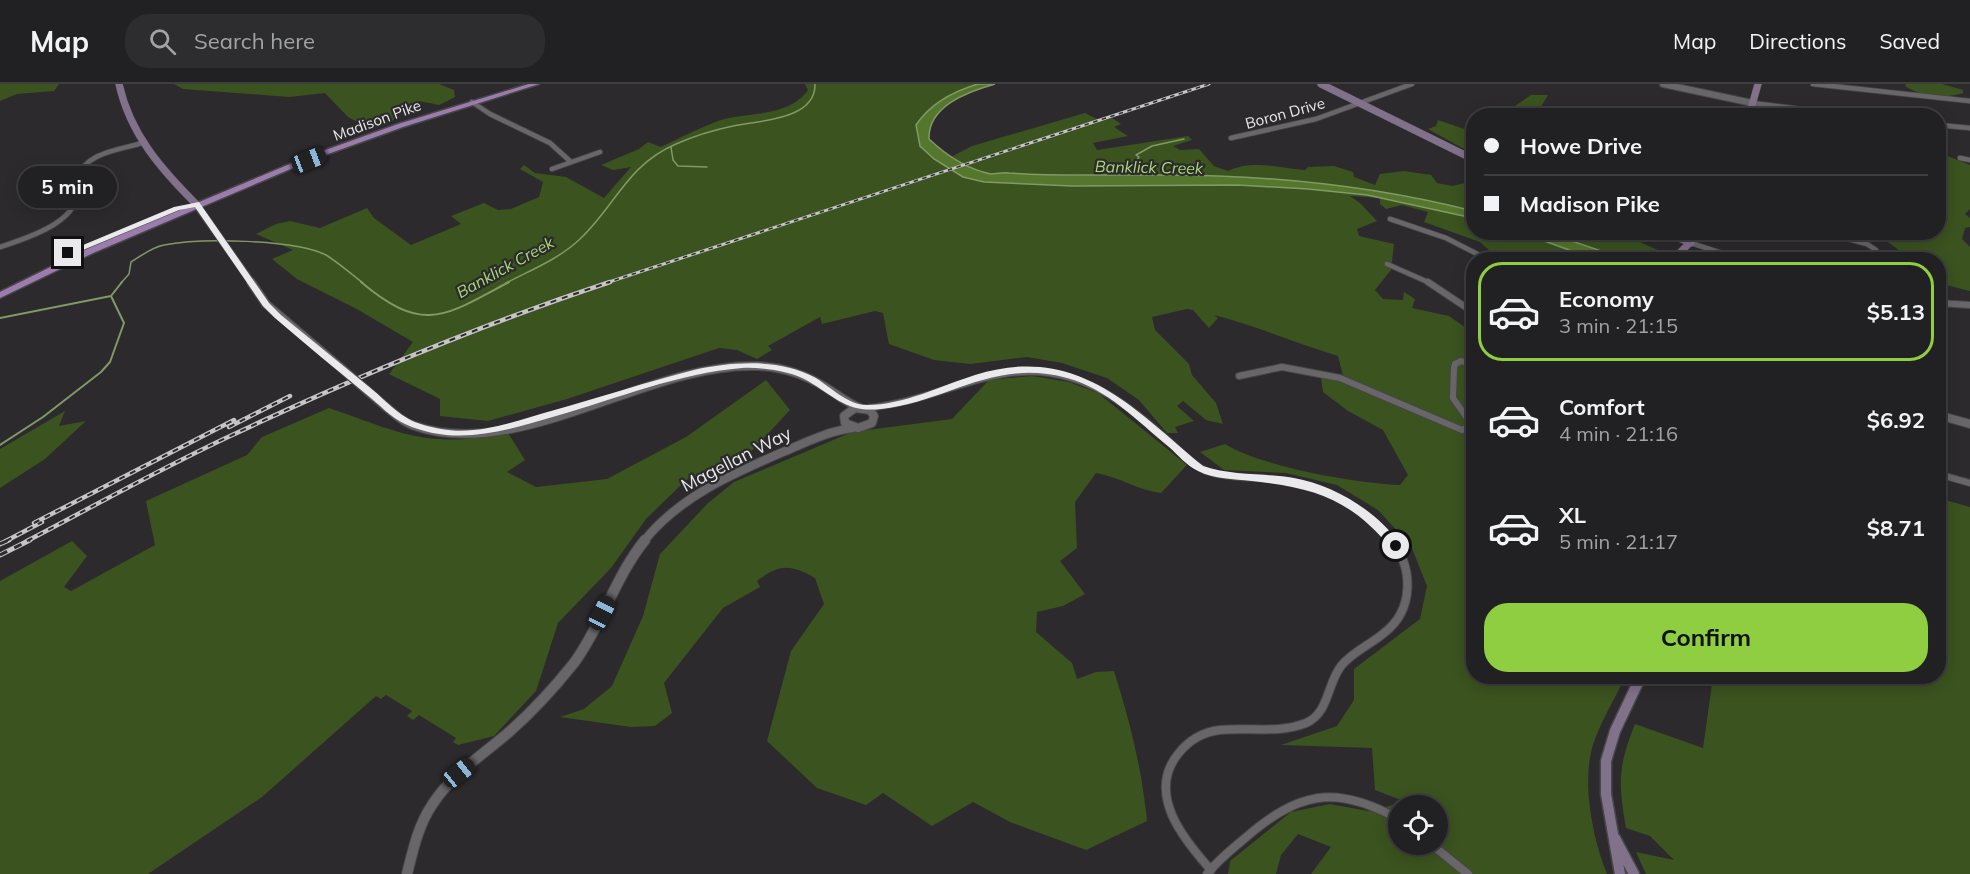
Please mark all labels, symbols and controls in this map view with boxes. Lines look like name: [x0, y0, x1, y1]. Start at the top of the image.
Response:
search box: [125, 14, 545, 68]
text: Map: [30, 24, 89, 59]
icon: search: [146, 25, 179, 58]
text: Search here: [194, 27, 315, 55]
text: Map: [1673, 28, 1716, 54]
text: Directions: [1749, 28, 1846, 54]
text: Saved: [1879, 28, 1940, 54]
street label: Boron Drive: [1243, 93, 1327, 133]
street label: Madison Pike: [330, 95, 424, 145]
text: Howe Drive: [1520, 132, 1642, 160]
car: [289, 145, 329, 175]
water label: Banklick Creek: [1095, 156, 1204, 178]
callout: 5 min: [19, 166, 118, 208]
text: 5 min: [41, 174, 94, 199]
text: Madison Pike: [1520, 190, 1660, 218]
water label: Banklick Creek: [453, 232, 558, 302]
route end: [54, 239, 81, 266]
icon: car: [1487, 285, 1541, 339]
text: Economy: [1559, 285, 1654, 313]
text: $5.13: [1867, 298, 1925, 326]
text: 3 min · 21:15: [1559, 313, 1678, 338]
icon: car: [1487, 393, 1541, 447]
text: Comfort: [1559, 393, 1645, 421]
text: $6.92: [1867, 406, 1925, 434]
street label: Magellan Way: [677, 421, 795, 497]
text: 4 min · 21:16: [1559, 421, 1678, 446]
icon: car: [1487, 501, 1541, 555]
text: XL: [1559, 501, 1586, 529]
text: $8.71: [1867, 514, 1925, 542]
text: 5 min · 21:17: [1559, 529, 1678, 554]
route start: [1382, 532, 1409, 559]
car: [586, 593, 618, 633]
button: Confirm: [1484, 603, 1928, 672]
car: [439, 755, 479, 791]
map controls: [1388, 795, 1448, 855]
button: locate: [1388, 795, 1448, 855]

